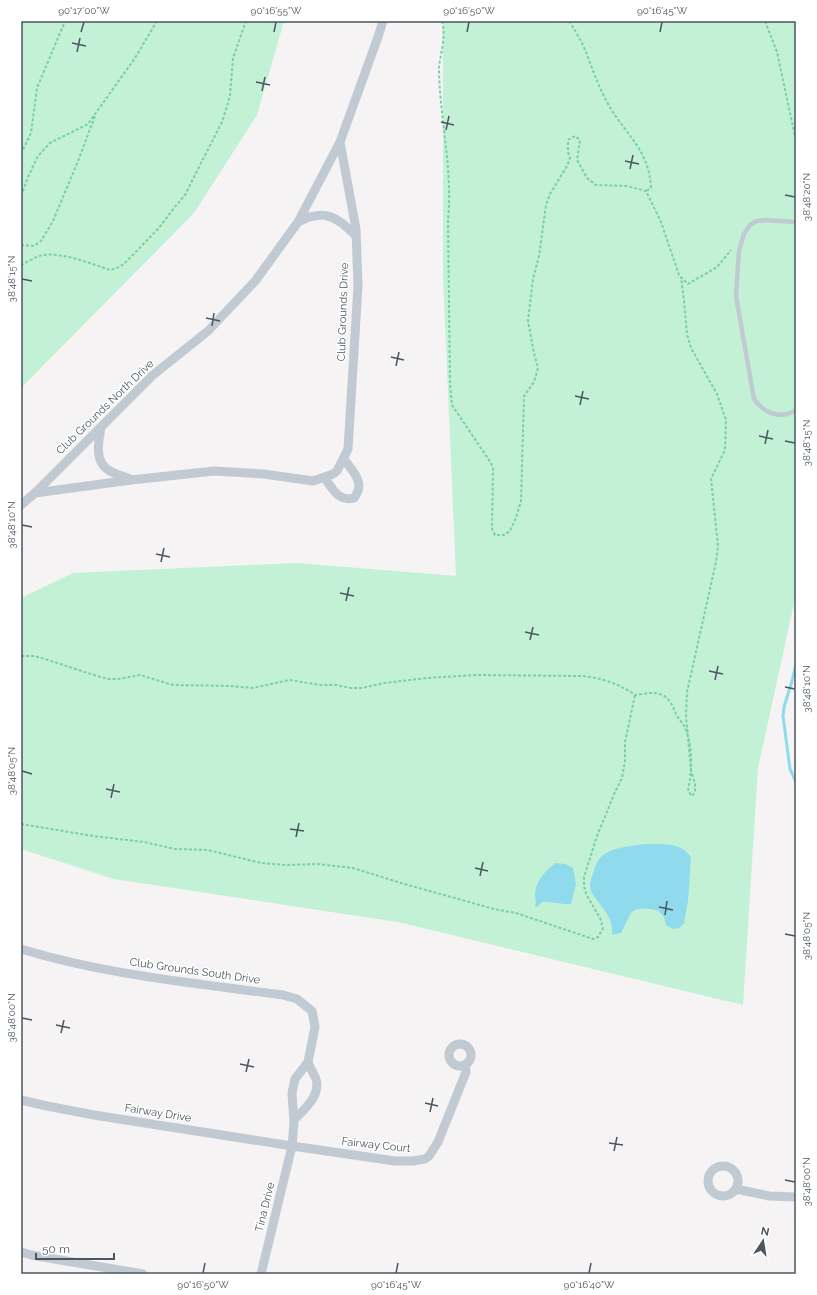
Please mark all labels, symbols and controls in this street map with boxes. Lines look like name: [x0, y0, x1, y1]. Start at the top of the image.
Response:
text: 90°17'00"W: [58, 5, 110, 16]
text: 90°16'55"W: [251, 5, 302, 16]
text: 90°16'50"W: [443, 5, 495, 16]
text: 90°16'45"W: [637, 5, 688, 16]
text: 38°48'20"N: [801, 173, 812, 221]
text: 38°48'15"N: [6, 256, 17, 302]
street label: Club Grounds Drive: [335, 262, 351, 362]
street label: Club Grounds North Drive: [53, 357, 157, 457]
text: 38°48'15"N: [801, 420, 812, 466]
text: 38°48'10"N: [6, 501, 17, 549]
text: 38°48'10"N: [801, 665, 812, 713]
text: 38°48'05"N: [6, 747, 17, 795]
text: 38°48'05"N: [801, 912, 812, 960]
street label: Club Grounds South Drive: [129, 955, 262, 987]
text: 38°48'00"N: [6, 993, 17, 1043]
street label: Fairway Drive: [124, 1101, 193, 1125]
street label: Fairway Court: [341, 1135, 411, 1155]
text: 38°48'00"N: [801, 1157, 812, 1207]
street label: Tina Drive: [253, 1180, 278, 1233]
north arrow: [743, 1221, 783, 1261]
text: N: [760, 1224, 770, 1239]
scale bar: [36, 1235, 114, 1261]
text: 50 m: [42, 1242, 70, 1256]
text: 90°16'50"W: [177, 1279, 229, 1290]
text: 90°16'45"W: [371, 1279, 422, 1290]
text: 90°16'40"W: [564, 1279, 615, 1290]

